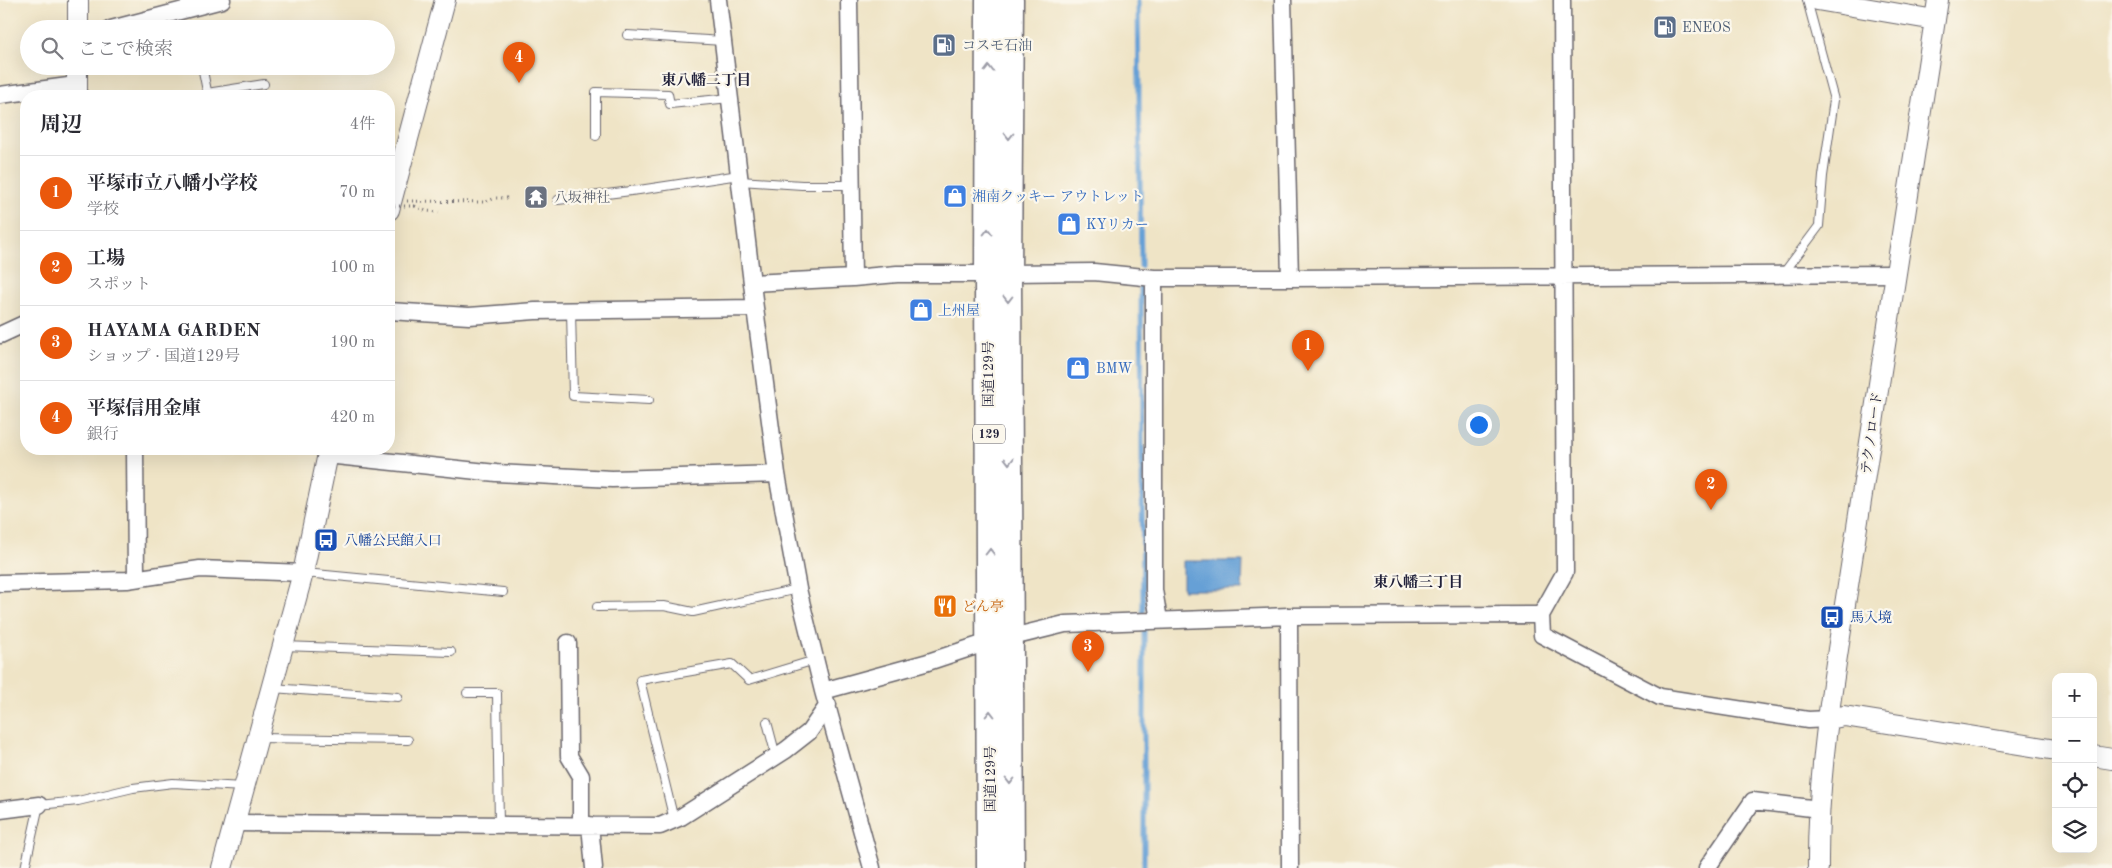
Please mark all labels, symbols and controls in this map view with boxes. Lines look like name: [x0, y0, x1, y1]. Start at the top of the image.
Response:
fuel station icon: ENEOS: [1652, 14, 1678, 40]
search box: [20, 20, 395, 75]
place label: ENEOS: [1682, 21, 1731, 35]
fuel station icon: コスモ石油: [931, 32, 957, 58]
icon: search: [38, 34, 66, 62]
place label: コスモ石油: [962, 38, 1032, 53]
text: ここで検索: [78, 41, 173, 60]
pin: 4: [503, 42, 535, 83]
one-way arrow: [984, 65, 994, 73]
district label: 東八幡二丁目: [661, 72, 751, 89]
text: 周辺: [40, 115, 82, 136]
text: 4件: [350, 117, 375, 133]
one-way arrow: [1004, 132, 1014, 140]
text: 平塚市立八幡小学校: [87, 175, 258, 194]
shop icon: 湘南クッキー アウトレット: [942, 183, 968, 209]
temple icon: 八坂神社: [523, 184, 549, 210]
text: 1: [51, 185, 61, 201]
text: 70 m: [339, 185, 375, 201]
place label: 湘南クッキー アウトレット: [972, 189, 1144, 204]
place label: 八坂神社: [554, 190, 610, 205]
text: 学校: [87, 202, 119, 218]
shop icon: KYリカー: [1056, 211, 1082, 237]
place label: KYリカー: [1086, 218, 1149, 232]
one-way arrow: [983, 228, 993, 236]
text: 工場: [87, 250, 125, 269]
text: 2: [51, 260, 61, 276]
text: 100 m: [330, 260, 375, 276]
text: スポット: [87, 277, 151, 293]
one-way arrow: [1003, 295, 1013, 303]
shop icon: 上州屋: [908, 297, 934, 323]
place label: 上州屋: [938, 303, 980, 318]
text: HAYAMA GARDEN: [87, 322, 260, 341]
pin: 1: [1292, 330, 1324, 371]
text: 3: [51, 335, 61, 351]
text: 190 m: [330, 335, 375, 351]
street label: 国道129号: [981, 341, 996, 407]
text: ショップ · 国道129号: [87, 349, 240, 365]
shop icon: BMW: [1065, 355, 1091, 381]
place label: BMW: [1096, 362, 1132, 376]
street label: テクノロード: [1858, 391, 1885, 475]
text: 平塚信用金庫: [87, 400, 201, 419]
text: 4: [51, 410, 61, 426]
text: 420 m: [330, 410, 375, 426]
your location: [1466, 412, 1492, 438]
road number: 129: [973, 424, 1005, 444]
text: 銀行: [87, 427, 119, 443]
one-way arrow: [1004, 458, 1014, 465]
pin: 2: [1695, 469, 1727, 510]
bus stop icon: 八幡公民館入口: [313, 527, 339, 553]
place label: 八幡公民館入口: [344, 533, 442, 548]
one-way arrow: [985, 548, 995, 556]
district label: 東八幡三丁目: [1373, 574, 1463, 591]
restaurant icon: どん亭: [932, 593, 958, 619]
place label: どん亭: [962, 599, 1004, 614]
bus stop icon: 馬入境: [1819, 604, 1845, 630]
place label: 馬入境: [1850, 610, 1892, 625]
pin: 3: [1072, 631, 1104, 672]
map controls: [2052, 673, 2097, 853]
button: +: [2052, 673, 2097, 718]
one-way arrow: [985, 710, 995, 718]
button: −: [2052, 718, 2097, 763]
street label: 国道129号: [983, 746, 998, 812]
button: locate: [2052, 763, 2097, 808]
one-way arrow: [1005, 778, 1015, 785]
button: layers: [2052, 808, 2097, 853]

